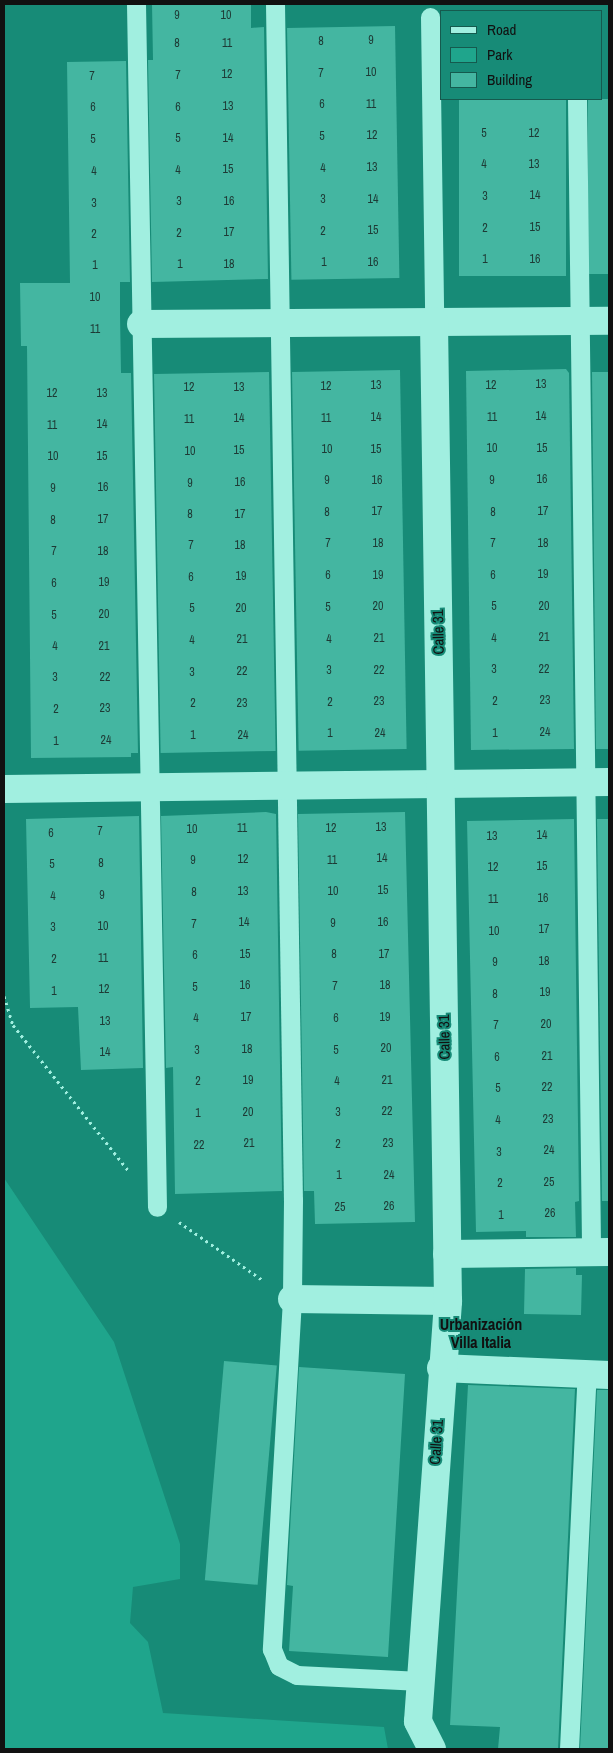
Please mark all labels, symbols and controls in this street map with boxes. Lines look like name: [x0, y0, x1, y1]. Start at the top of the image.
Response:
house number: 9: [174, 9, 180, 23]
house number: 10: [221, 9, 231, 23]
legend: [440, 10, 603, 100]
text: Road: [487, 19, 516, 40]
house number: 9: [368, 34, 374, 48]
house number: 8: [318, 35, 324, 49]
house number: 8: [174, 37, 180, 51]
house number: 11: [222, 37, 232, 51]
text: Park: [487, 44, 512, 65]
house number: 10: [366, 66, 376, 80]
house number: 7: [318, 67, 324, 81]
house number: 12: [222, 68, 232, 82]
house number: 7: [175, 69, 181, 83]
text: Building: [487, 69, 532, 90]
house number: 7: [89, 70, 95, 84]
house number: 6: [319, 98, 325, 112]
house number: 11: [366, 98, 376, 112]
house number: 13: [223, 100, 233, 114]
house number: 6: [90, 101, 96, 115]
house number: 6: [175, 101, 181, 115]
house number: 5: [481, 127, 487, 141]
house number: 12: [529, 127, 539, 141]
house number: 12: [367, 129, 377, 143]
house number: 5: [319, 130, 325, 144]
house number: 5: [175, 132, 181, 146]
house number: 14: [223, 132, 233, 146]
house number: 5: [90, 133, 96, 147]
house number: 4: [481, 158, 487, 172]
house number: 13: [529, 158, 539, 172]
house number: 13: [367, 161, 377, 175]
house number: 4: [320, 162, 326, 176]
house number: 15: [223, 163, 233, 177]
house number: 4: [175, 164, 181, 178]
house number: 4: [91, 165, 97, 179]
house number: 14: [530, 189, 540, 203]
house number: 3: [482, 190, 488, 204]
house number: 3: [320, 193, 326, 207]
house number: 14: [368, 193, 378, 207]
house number: 3: [176, 195, 182, 209]
house number: 16: [224, 195, 234, 209]
house number: 3: [91, 197, 97, 211]
house number: 15: [530, 221, 540, 235]
house number: 2: [482, 222, 488, 236]
house number: 15: [368, 224, 378, 238]
house number: 2: [320, 225, 326, 239]
house number: 17: [224, 226, 234, 240]
house number: 2: [176, 227, 182, 241]
house number: 2: [91, 228, 97, 242]
house number: 1: [482, 253, 488, 267]
house number: 16: [530, 253, 540, 267]
house number: 1: [321, 256, 327, 270]
house number: 16: [368, 256, 378, 270]
house number: 1: [177, 258, 183, 272]
house number: 18: [224, 258, 234, 272]
house number: 1: [92, 259, 98, 273]
house number: 10: [90, 291, 100, 305]
house number: 11: [90, 323, 100, 337]
house number: 13: [536, 378, 546, 392]
house number: 13: [371, 379, 381, 393]
house number: 12: [486, 379, 496, 393]
house number: 12: [321, 380, 331, 394]
house number: 12: [184, 381, 194, 395]
house number: 13: [234, 381, 244, 395]
house number: 12: [47, 387, 57, 401]
house number: 13: [97, 387, 107, 401]
house number: 14: [536, 410, 546, 424]
house number: 14: [371, 411, 381, 425]
house number: 11: [487, 411, 497, 425]
house number: 14: [234, 412, 244, 426]
house number: 11: [321, 412, 331, 426]
house number: 11: [184, 413, 194, 427]
house number: 14: [97, 418, 107, 432]
house number: 11: [47, 419, 57, 433]
house number: 10: [487, 442, 497, 456]
house number: 15: [537, 442, 547, 456]
house number: 10: [322, 443, 332, 457]
house number: 15: [371, 443, 381, 457]
house number: 15: [234, 444, 244, 458]
house number: 10: [185, 445, 195, 459]
house number: 10: [48, 450, 58, 464]
house number: 15: [97, 450, 107, 464]
house number: 16: [537, 473, 547, 487]
house number: 9: [324, 474, 330, 488]
house number: 16: [372, 474, 382, 488]
house number: 9: [489, 474, 495, 488]
house number: 16: [235, 476, 245, 490]
house number: 9: [187, 477, 193, 491]
house number: 16: [98, 481, 108, 495]
house number: 9: [50, 482, 56, 496]
house number: 17: [372, 505, 382, 519]
house number: 17: [538, 505, 548, 519]
house number: 8: [324, 506, 330, 520]
house number: 8: [490, 506, 496, 520]
house number: 8: [187, 508, 193, 522]
house number: 17: [235, 508, 245, 522]
house number: 17: [98, 513, 108, 527]
house number: 8: [50, 514, 56, 528]
house number: 7: [325, 537, 331, 551]
house number: 18: [373, 537, 383, 551]
house number: 7: [490, 537, 496, 551]
house number: 18: [538, 537, 548, 551]
house number: 7: [188, 539, 194, 553]
house number: 18: [235, 539, 245, 553]
house number: 7: [51, 545, 57, 559]
house number: 18: [98, 545, 108, 559]
house number: 19: [538, 568, 548, 582]
house number: 6: [325, 569, 331, 583]
house number: 19: [373, 569, 383, 583]
house number: 6: [490, 569, 496, 583]
house number: 19: [236, 570, 246, 584]
house number: 6: [188, 571, 194, 585]
house number: 19: [99, 576, 109, 590]
house number: 6: [51, 577, 57, 591]
house number: 20: [373, 600, 383, 614]
house number: 5: [491, 600, 497, 614]
house number: 20: [539, 600, 549, 614]
house number: 5: [325, 601, 331, 615]
house number: 5: [189, 602, 195, 616]
house number: 20: [236, 602, 246, 616]
house number: 20: [99, 608, 109, 622]
house number: 5: [51, 609, 57, 623]
street label: Calle 31: [429, 609, 447, 655]
house number: 21: [539, 631, 549, 645]
house number: 21: [374, 632, 384, 646]
house number: 4: [491, 632, 497, 646]
house number: 21: [237, 633, 247, 647]
house number: 4: [326, 633, 332, 647]
house number: 4: [189, 634, 195, 648]
house number: 4: [52, 640, 58, 654]
house number: 21: [99, 640, 109, 654]
house number: 3: [491, 663, 497, 677]
house number: 22: [539, 663, 549, 677]
house number: 3: [326, 664, 332, 678]
house number: 22: [374, 664, 384, 678]
house number: 22: [237, 665, 247, 679]
house number: 3: [189, 666, 195, 680]
house number: 3: [52, 671, 58, 685]
house number: 22: [100, 671, 110, 685]
house number: 23: [540, 694, 550, 708]
house number: 23: [374, 695, 384, 709]
house number: 2: [492, 695, 498, 709]
house number: 2: [327, 696, 333, 710]
house number: 2: [190, 697, 196, 711]
house number: 23: [237, 697, 247, 711]
house number: 23: [100, 702, 110, 716]
house number: 2: [53, 703, 59, 717]
house number: 24: [540, 726, 550, 740]
house number: 1: [327, 727, 333, 741]
house number: 24: [375, 727, 385, 741]
house number: 1: [492, 727, 498, 741]
house number: 1: [190, 729, 196, 743]
house number: 24: [238, 729, 248, 743]
house number: 24: [101, 734, 111, 748]
house number: 1: [53, 735, 59, 749]
house number: 13: [376, 821, 386, 835]
house number: 11: [237, 822, 247, 836]
house number: 12: [326, 822, 336, 836]
house number: 10: [187, 823, 197, 837]
house number: 7: [97, 825, 103, 839]
house number: 6: [48, 827, 54, 841]
house number: 14: [537, 829, 547, 843]
house number: 13: [487, 830, 497, 844]
house number: 14: [377, 852, 387, 866]
house number: 12: [238, 853, 248, 867]
house number: 9: [190, 854, 196, 868]
house number: 11: [327, 854, 337, 868]
house number: 8: [98, 857, 104, 871]
house number: 5: [49, 858, 55, 872]
house number: 15: [537, 860, 547, 874]
house number: 12: [488, 861, 498, 875]
house number: 15: [378, 884, 388, 898]
house number: 13: [238, 885, 248, 899]
house number: 10: [328, 885, 338, 899]
house number: 8: [191, 886, 197, 900]
house number: 9: [99, 889, 105, 903]
house number: 4: [50, 890, 56, 904]
house number: 16: [538, 892, 548, 906]
house number: 11: [488, 893, 498, 907]
house number: 14: [239, 916, 249, 930]
house number: 16: [378, 916, 388, 930]
house number: 9: [330, 917, 336, 931]
house number: 7: [191, 918, 197, 932]
house number: 10: [98, 920, 108, 934]
house number: 3: [50, 921, 56, 935]
house number: 17: [539, 923, 549, 937]
house number: 10: [489, 925, 499, 939]
house number: 15: [240, 948, 250, 962]
house number: 8: [331, 948, 337, 962]
house number: 17: [379, 948, 389, 962]
house number: 6: [192, 949, 198, 963]
house number: 11: [98, 952, 108, 966]
house number: 2: [51, 953, 57, 967]
house number: 18: [539, 955, 549, 969]
house number: 9: [492, 956, 498, 970]
house number: 16: [240, 979, 250, 993]
house number: 18: [380, 979, 390, 993]
house number: 7: [332, 980, 338, 994]
house number: 5: [192, 981, 198, 995]
house number: 12: [99, 983, 109, 997]
house number: 1: [51, 985, 57, 999]
house number: 19: [540, 986, 550, 1000]
house number: 8: [492, 988, 498, 1002]
house number: 17: [241, 1011, 251, 1025]
house number: 19: [380, 1011, 390, 1025]
house number: 4: [193, 1012, 199, 1026]
house number: 6: [333, 1012, 339, 1026]
street label: Calle 31: [435, 1014, 453, 1060]
house number: 13: [100, 1015, 110, 1029]
house number: 20: [541, 1018, 551, 1032]
house number: 7: [493, 1019, 499, 1033]
house number: 20: [381, 1042, 391, 1056]
house number: 18: [242, 1043, 252, 1057]
house number: 3: [194, 1044, 200, 1058]
house number: 5: [333, 1044, 339, 1058]
house number: 14: [100, 1046, 110, 1060]
house number: 21: [542, 1050, 552, 1064]
house number: 6: [494, 1051, 500, 1065]
house number: 19: [243, 1074, 253, 1088]
house number: 21: [382, 1074, 392, 1088]
house number: 2: [195, 1075, 201, 1089]
house number: 4: [334, 1075, 340, 1089]
house number: 22: [542, 1081, 552, 1095]
house number: 5: [495, 1082, 501, 1096]
house number: 22: [382, 1105, 392, 1119]
house number: 20: [243, 1106, 253, 1120]
house number: 3: [335, 1106, 341, 1120]
house number: 1: [195, 1107, 201, 1121]
house number: 23: [543, 1113, 553, 1127]
house number: 4: [495, 1114, 501, 1128]
house number: 21: [244, 1137, 254, 1151]
house number: 23: [383, 1137, 393, 1151]
house number: 2: [335, 1138, 341, 1152]
house number: 22: [194, 1139, 204, 1153]
house number: 24: [544, 1144, 554, 1158]
house number: 3: [496, 1146, 502, 1160]
house number: 1: [336, 1169, 342, 1183]
house number: 24: [384, 1169, 394, 1183]
house number: 25: [544, 1176, 554, 1190]
house number: 2: [497, 1177, 503, 1191]
house number: 26: [384, 1200, 394, 1214]
house number: 25: [335, 1201, 345, 1215]
house number: 26: [545, 1207, 555, 1221]
house number: 1: [498, 1209, 504, 1223]
district label: Urbanización Villa Italia: [440, 1314, 522, 1352]
street label: Calle 31: [425, 1419, 447, 1465]

